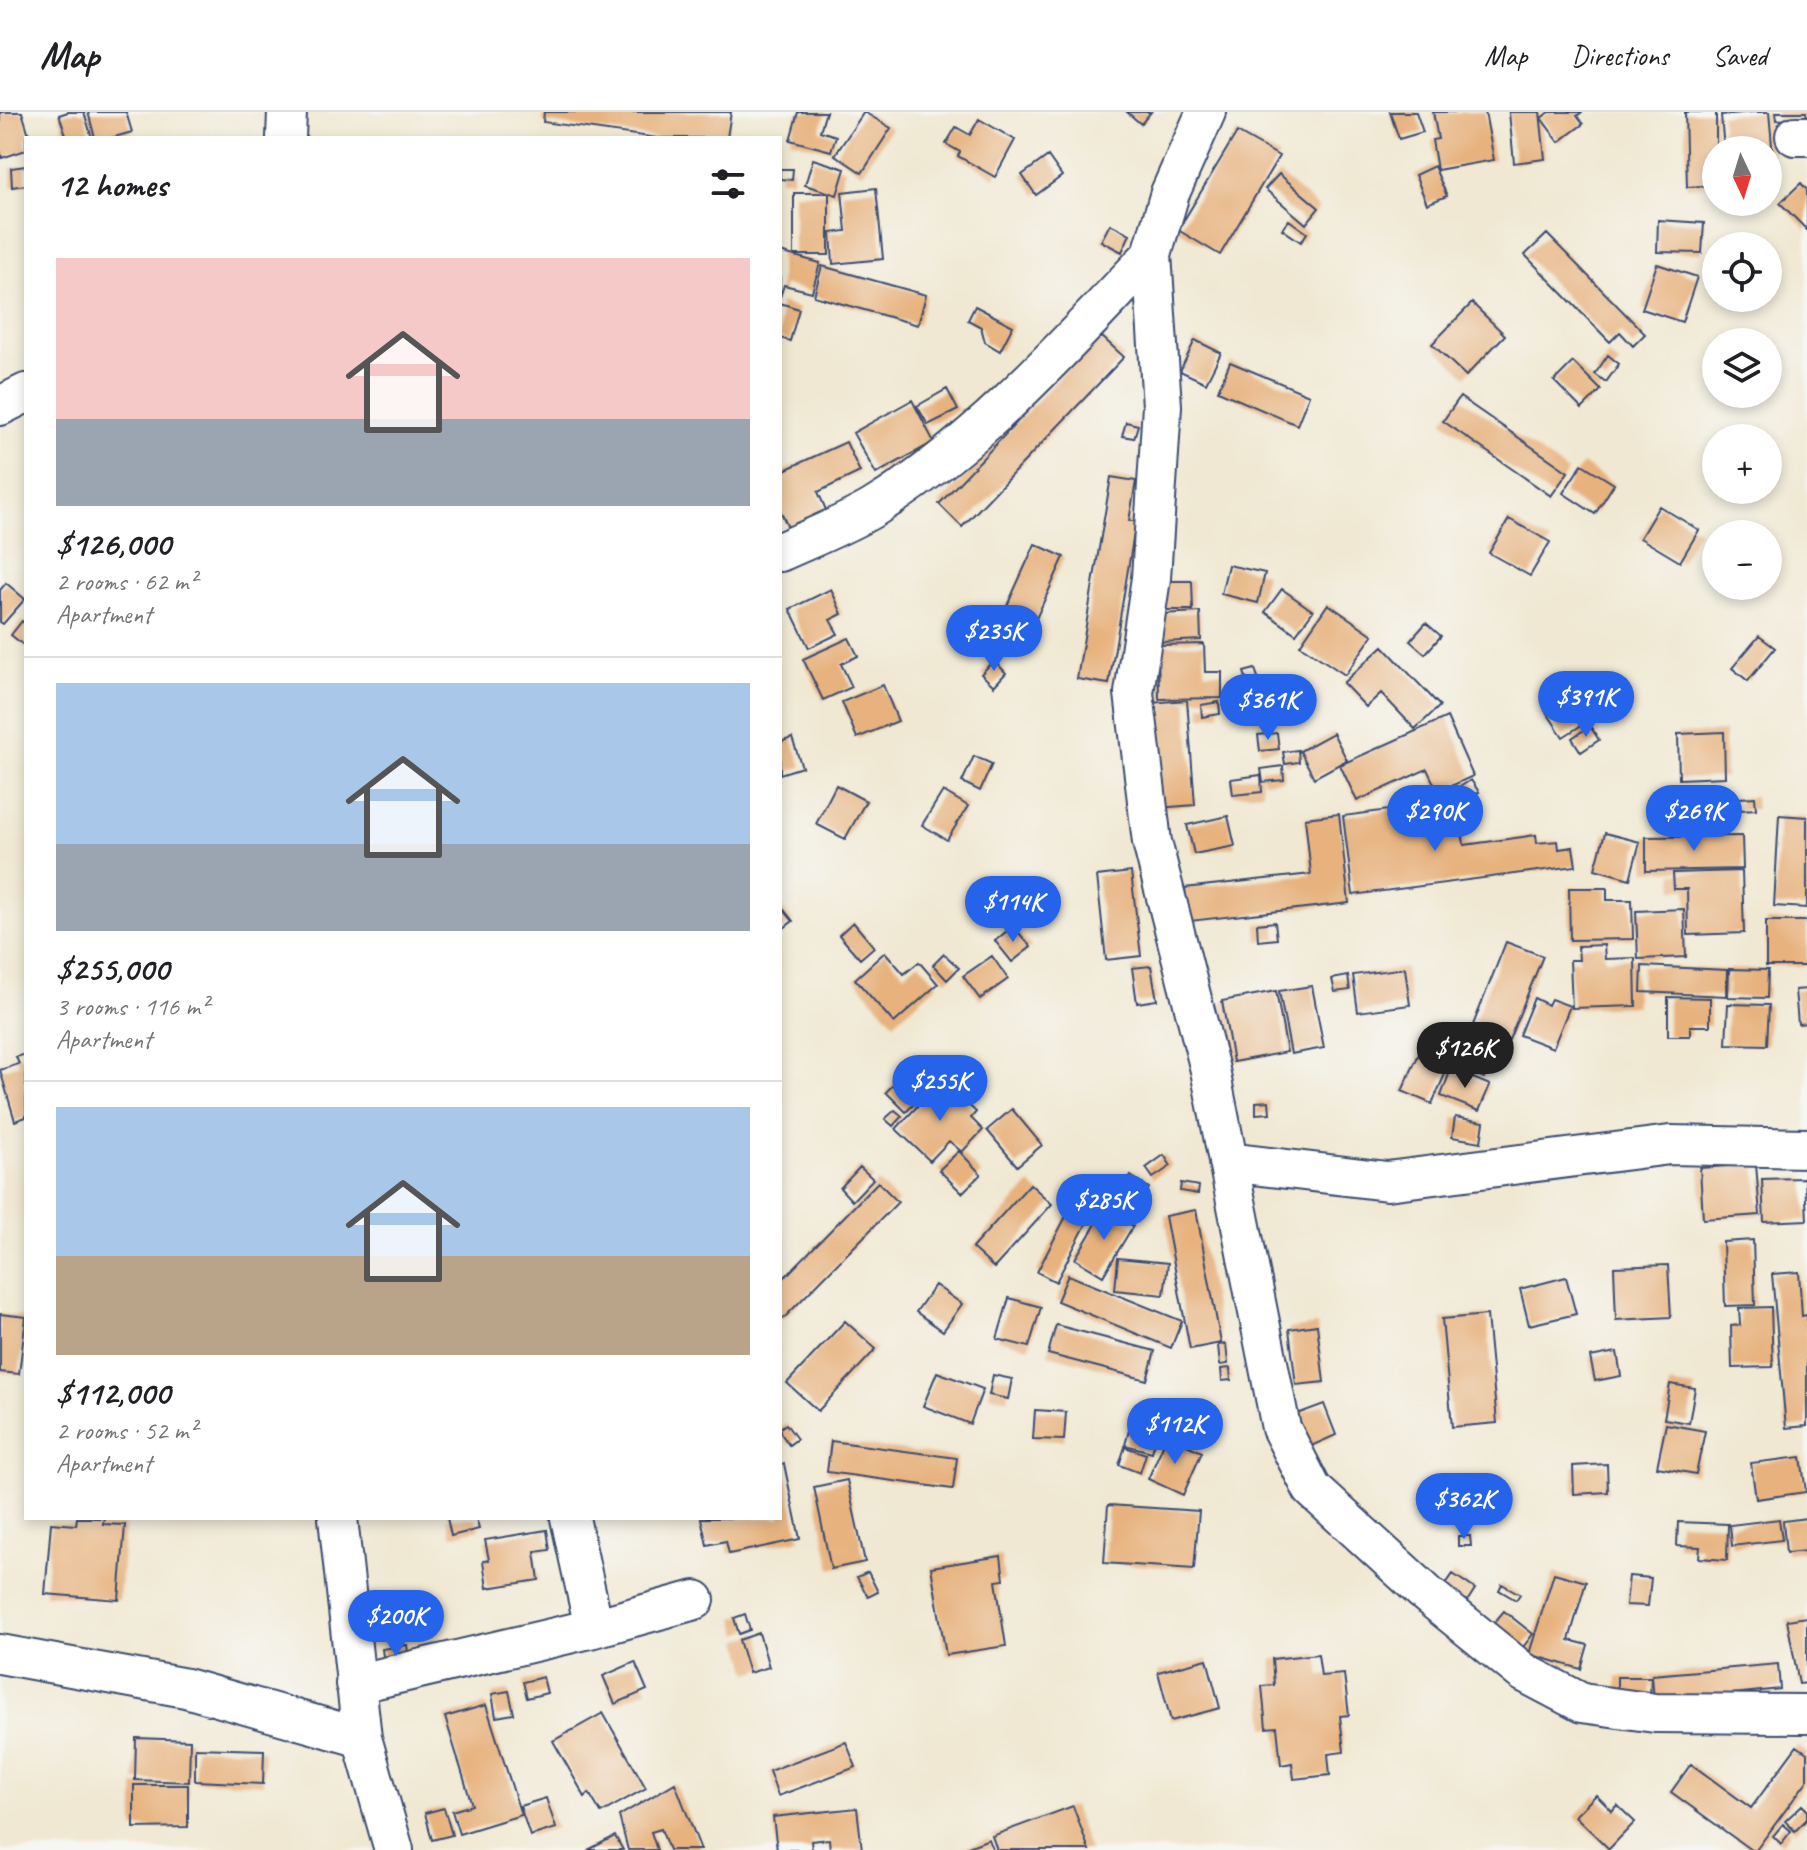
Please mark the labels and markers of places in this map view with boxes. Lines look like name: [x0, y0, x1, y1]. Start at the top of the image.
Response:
pin: $235K: [938, 605, 1050, 673]
pin: $391K: [1530, 671, 1642, 739]
pin: $361K: [1212, 674, 1324, 742]
pin: $290K: [1379, 785, 1491, 853]
pin: $269K: [1638, 785, 1750, 853]
pin: $114K: [957, 876, 1069, 944]
pin: $126K: [1409, 1022, 1521, 1090]
pin: $255K: [884, 1055, 996, 1123]
pin: $285K: [1048, 1174, 1160, 1242]
pin: $112K: [1119, 1398, 1231, 1466]
pin: $362K: [1408, 1473, 1520, 1541]
pin: $200K: [340, 1590, 452, 1658]

